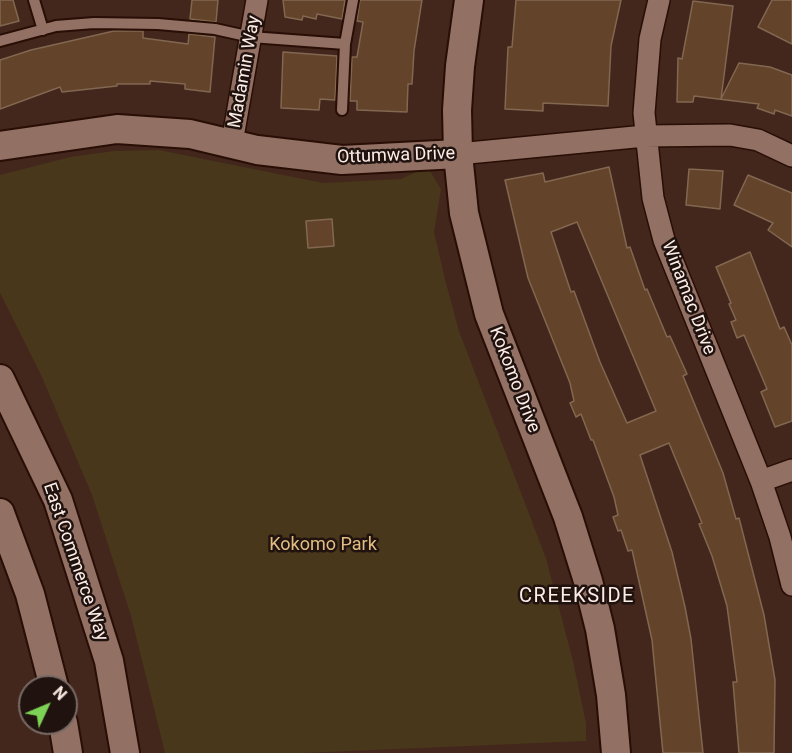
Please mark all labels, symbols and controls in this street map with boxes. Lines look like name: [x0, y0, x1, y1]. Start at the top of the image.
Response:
street label: Madamin Way: [224, 14, 266, 130]
street label: Ottumwa Drive: [337, 143, 455, 169]
street label: Winamac Drive: [656, 238, 720, 358]
street label: Kokomo Drive: [484, 324, 544, 436]
street label: East Commerce Way: [38, 480, 112, 644]
park label: Kokomo Park: [269, 534, 377, 556]
district label: CREEKSIDE: [519, 585, 635, 609]
north arrow: [18, 675, 78, 735]
text: N: [49, 683, 71, 704]

